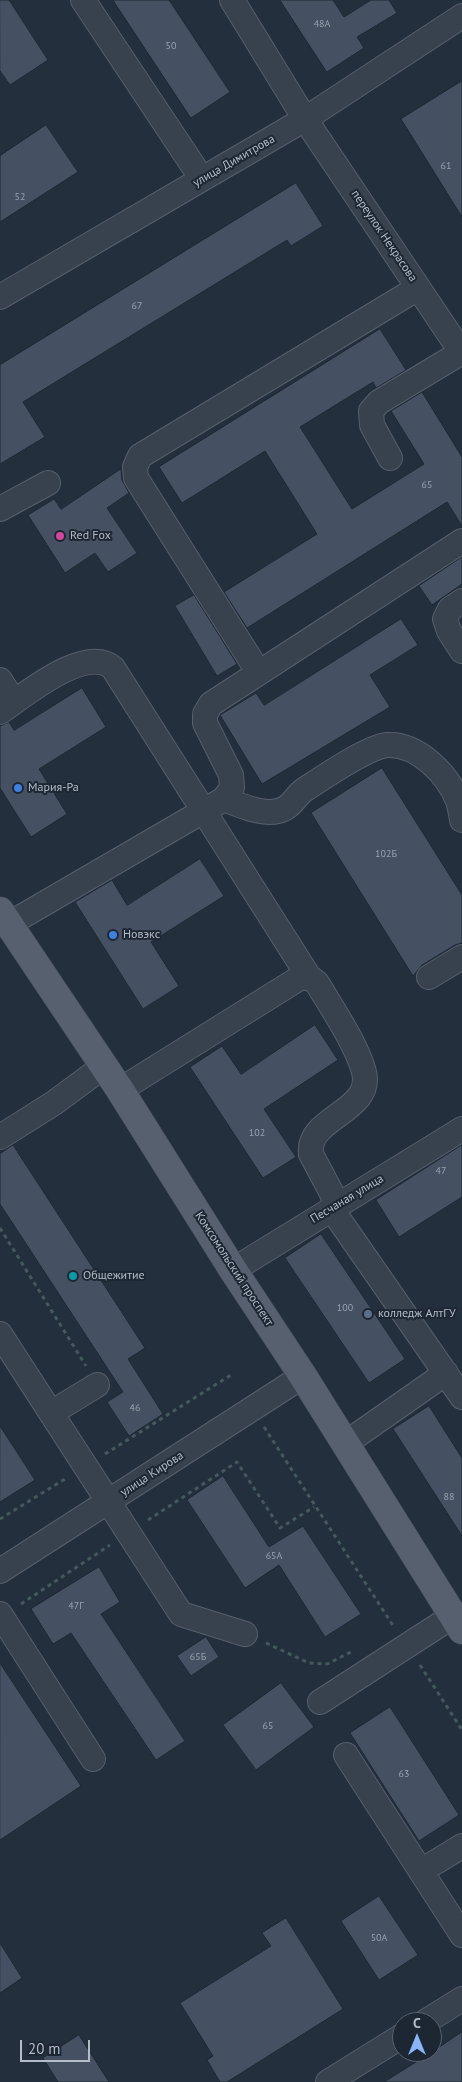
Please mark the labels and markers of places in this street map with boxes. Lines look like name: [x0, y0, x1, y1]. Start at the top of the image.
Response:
place label: Red Fox: [70, 529, 111, 543]
marker: Red Fox: [54, 530, 66, 542]
place label: Мария-Ра: [28, 781, 79, 795]
marker: Мария-Ра: [12, 782, 24, 794]
place label: Новэкс: [123, 928, 160, 942]
marker: Новэкс: [107, 929, 119, 941]
place label: Общежитие: [83, 1269, 145, 1283]
marker: Общежитие: [67, 1270, 79, 1282]
place label: колледж АлтГУ: [378, 1307, 456, 1321]
marker: колледж АлтГУ: [362, 1308, 374, 1320]

